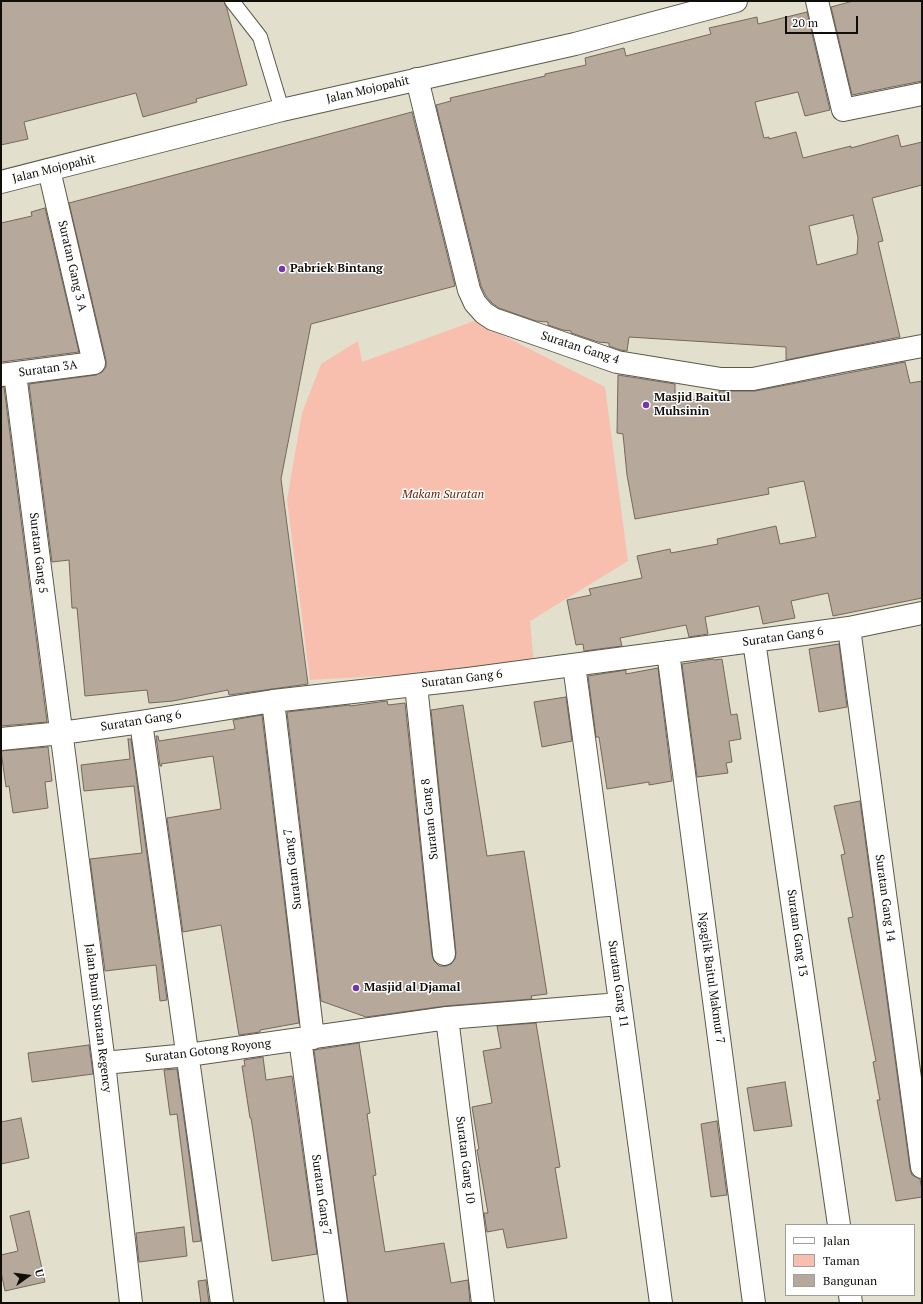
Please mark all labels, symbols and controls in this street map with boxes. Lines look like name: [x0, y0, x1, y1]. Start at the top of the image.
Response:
scale bar: [787, 8, 860, 34]
text: 20 m: [792, 15, 818, 30]
street label: Jalan Mojopahit: [325, 73, 411, 107]
street label: Jalan Mojopahit: [11, 152, 97, 186]
street label: Suratan Gang 3 A: [55, 219, 89, 313]
place label: Pabriek Bintang: [290, 262, 383, 276]
marker: Pabriek Bintang: [277, 264, 287, 274]
street label: Suratan Gang 4: [539, 329, 621, 367]
street label: Suratan 3A: [18, 358, 78, 380]
place label: Masjid Baitul Muhsinin: [654, 391, 730, 419]
marker: Masjid Baitul Muhsinin: [641, 400, 651, 410]
park label: Makam Suratan: [402, 488, 484, 502]
street label: Suratan Gang 5: [26, 512, 50, 594]
street label: Suratan Gang 6: [742, 624, 824, 650]
street label: Suratan Gang 6: [421, 667, 503, 691]
street label: Suratan Gang 6: [100, 708, 182, 734]
street label: Suratan Gang 8: [419, 778, 441, 860]
street label: Suratan Gang 7: [281, 828, 305, 910]
street label: Suratan Gang 14: [872, 853, 898, 943]
street label: Suratan Gang 13: [784, 888, 810, 978]
street label: Ngaglik Baitul Makmur 7: [695, 911, 727, 1045]
street label: Suratan Gang 11: [605, 939, 631, 1029]
street label: Jalan Bumi Suratan Regency: [82, 943, 114, 1093]
place label: Masjid al Djamal: [364, 981, 461, 995]
marker: Masjid al Djamal: [351, 983, 361, 993]
street label: Suratan Gotong Royong: [144, 1036, 272, 1066]
street label: Suratan Gang 10: [452, 1115, 478, 1205]
street label: Suratan Gang 7: [308, 1154, 334, 1236]
legend: [785, 1224, 915, 1296]
text: Jalan: [823, 1233, 850, 1248]
text: Taman: [823, 1253, 860, 1268]
north arrow: [8, 1256, 48, 1296]
text: U: [32, 1268, 47, 1279]
text: Bangunan: [823, 1273, 877, 1288]

